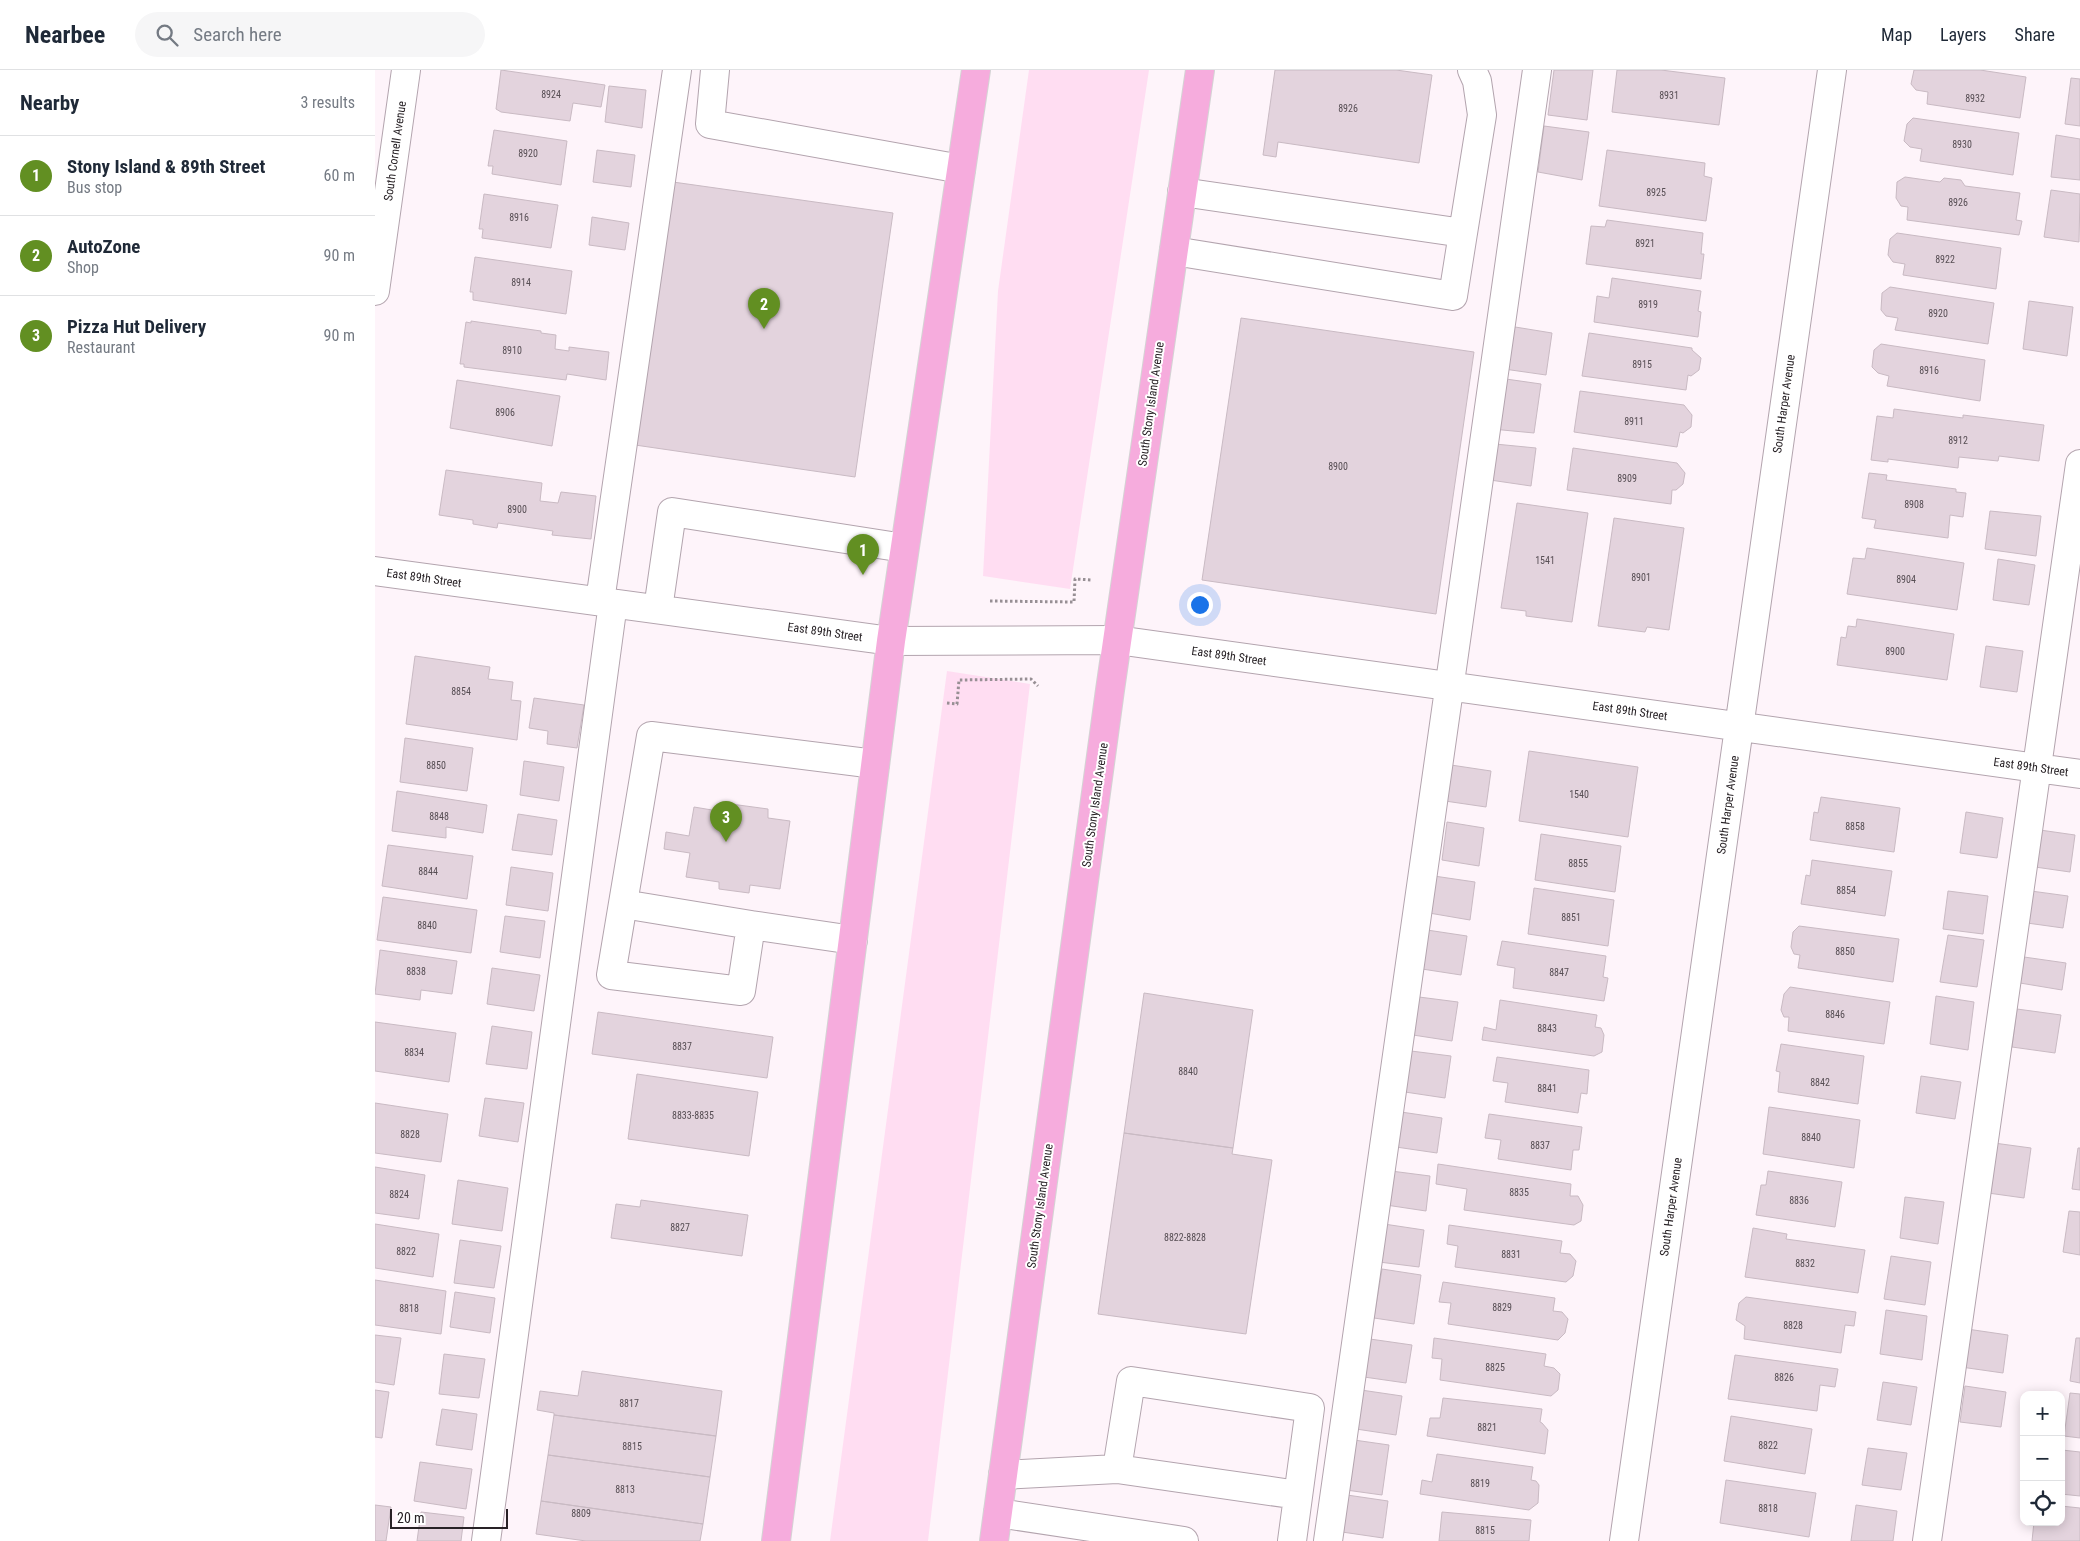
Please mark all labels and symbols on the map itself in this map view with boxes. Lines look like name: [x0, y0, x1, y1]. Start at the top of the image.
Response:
house number: 8924: [541, 89, 561, 100]
house number: 8931: [1659, 90, 1679, 101]
house number: 8932: [1965, 93, 1985, 104]
street label: South Cornell Avenue: [381, 100, 409, 202]
house number: 8926: [1338, 103, 1358, 114]
house number: 8930: [1952, 139, 1972, 150]
house number: 8920: [518, 148, 538, 159]
house number: 8925: [1646, 187, 1666, 198]
house number: 8926: [1948, 197, 1968, 208]
house number: 8916: [509, 212, 529, 223]
house number: 8921: [1635, 238, 1655, 249]
house number: 8922: [1935, 254, 1955, 265]
house number: 8914: [511, 277, 531, 288]
pin: 2: [748, 288, 780, 329]
house number: 8919: [1638, 299, 1658, 310]
house number: 8920: [1928, 308, 1948, 319]
street label: South Stony Island Avenue: [1135, 341, 1167, 467]
house number: 8910: [502, 345, 522, 356]
street label: South Harper Avenue: [1770, 353, 1798, 454]
house number: 8915: [1632, 359, 1652, 370]
house number: 8916: [1919, 365, 1939, 376]
house number: 8906: [495, 407, 515, 418]
house number: 8911: [1624, 416, 1644, 427]
house number: 8912: [1948, 435, 1968, 446]
house number: 8900: [1328, 461, 1348, 472]
house number: 8909: [1617, 473, 1637, 484]
house number: 8908: [1904, 499, 1924, 510]
house number: 8900: [507, 504, 527, 515]
pin: 1: [847, 534, 879, 575]
house number: 1541: [1535, 555, 1555, 566]
street label: East 89th Street: [386, 566, 463, 590]
house number: 8901: [1631, 572, 1651, 583]
house number: 8904: [1896, 574, 1916, 585]
your location: [1187, 592, 1213, 618]
street label: East 89th Street: [787, 620, 864, 644]
street label: East 89th Street: [1191, 644, 1268, 668]
house number: 8900: [1885, 646, 1905, 657]
house number: 8854: [451, 686, 471, 697]
street label: East 89th Street: [1592, 699, 1669, 723]
street label: South Stony Island Avenue: [1079, 742, 1111, 868]
street label: South Harper Avenue: [1714, 754, 1742, 855]
street label: East 89th Street: [1993, 755, 2070, 779]
house number: 8850: [426, 760, 446, 771]
house number: 1540: [1569, 789, 1589, 800]
pin: 3: [710, 801, 742, 842]
house number: 8848: [429, 811, 449, 822]
house number: 8858: [1845, 821, 1865, 832]
house number: 8855: [1568, 858, 1588, 869]
house number: 8844: [418, 866, 438, 877]
house number: 8854: [1836, 885, 1856, 896]
house number: 8851: [1561, 912, 1581, 923]
house number: 8840: [417, 920, 437, 931]
house number: 8850: [1835, 946, 1855, 957]
house number: 8838: [406, 966, 426, 977]
house number: 8847: [1549, 967, 1569, 978]
house number: 8846: [1825, 1009, 1845, 1020]
house number: 8843: [1537, 1023, 1557, 1034]
house number: 8837: [672, 1041, 692, 1052]
house number: 8834: [404, 1047, 424, 1058]
house number: 8840: [1178, 1066, 1198, 1077]
house number: 8842: [1810, 1077, 1830, 1088]
house number: 8841: [1537, 1083, 1557, 1094]
house number: 8833-8835: [672, 1110, 714, 1121]
house number: 8828: [400, 1129, 420, 1140]
house number: 8840: [1801, 1132, 1821, 1143]
house number: 8837: [1530, 1140, 1550, 1151]
street label: South Stony Island Avenue: [1024, 1143, 1056, 1269]
street label: South Harper Avenue: [1657, 1156, 1685, 1257]
house number: 8835: [1509, 1187, 1529, 1198]
house number: 8824: [389, 1189, 409, 1200]
house number: 8836: [1789, 1195, 1809, 1206]
house number: 8827: [670, 1222, 690, 1233]
house number: 8822-8828: [1164, 1232, 1206, 1243]
house number: 8822: [396, 1246, 416, 1257]
house number: 8831: [1501, 1249, 1521, 1260]
house number: 8832: [1795, 1258, 1815, 1269]
house number: 8829: [1492, 1302, 1512, 1313]
house number: 8818: [399, 1303, 419, 1314]
house number: 8828: [1783, 1320, 1803, 1331]
house number: 8825: [1485, 1362, 1505, 1373]
house number: 8826: [1774, 1372, 1794, 1383]
house number: 8817: [619, 1398, 639, 1409]
house number: 8821: [1477, 1422, 1497, 1433]
house number: 8822: [1758, 1440, 1778, 1451]
house number: 8815: [622, 1441, 642, 1452]
house number: 8819: [1470, 1478, 1490, 1489]
house number: 8813: [615, 1484, 635, 1495]
house number: 8818: [1758, 1503, 1778, 1514]
scale bar: [390, 1506, 507, 1529]
house number: 8809: [571, 1508, 591, 1519]
house number: 8815: [1475, 1525, 1495, 1536]

